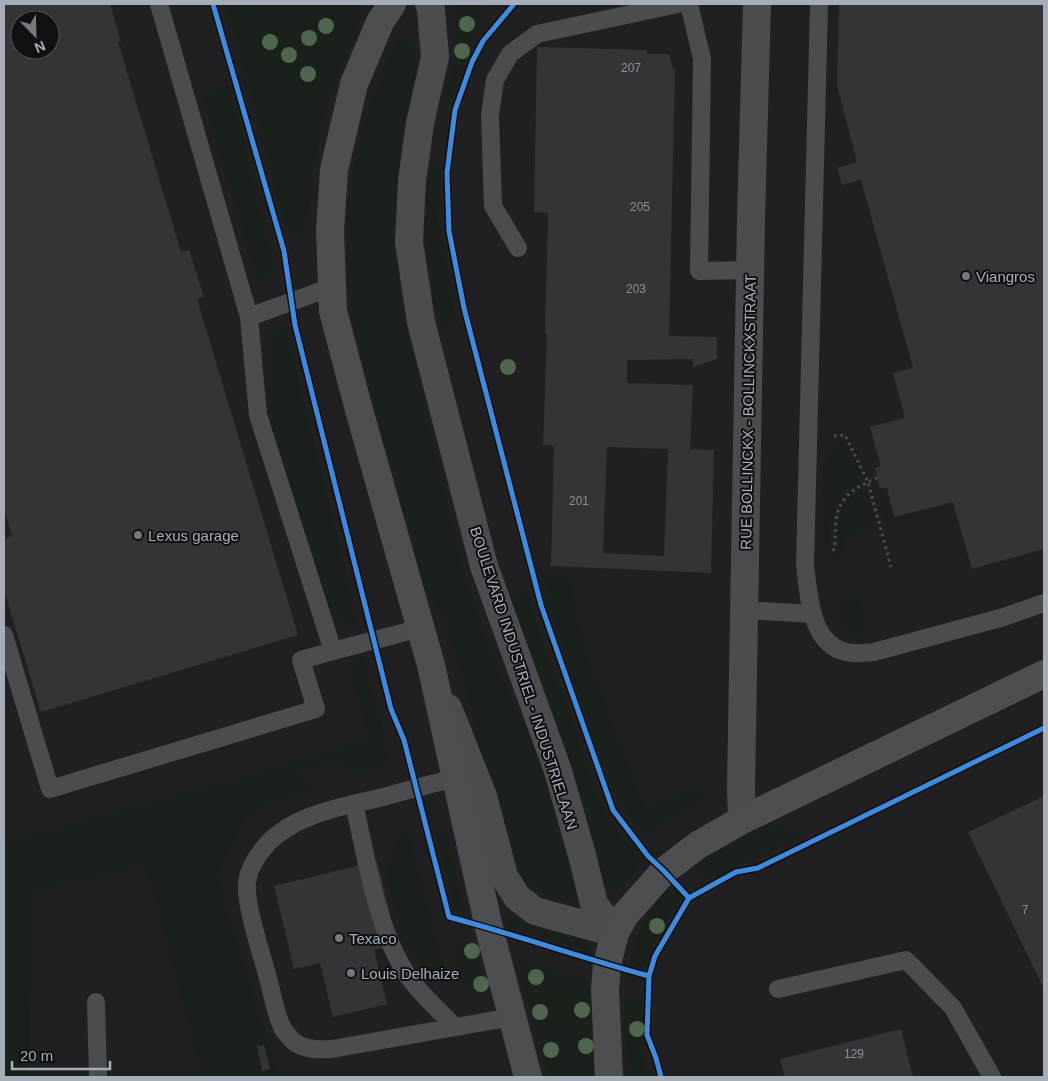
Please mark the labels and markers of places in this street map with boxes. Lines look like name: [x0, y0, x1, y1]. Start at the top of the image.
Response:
place label: Viangros: [976, 268, 1035, 285]
marker: Viangros: [960, 270, 972, 282]
place label: Lexus garage: [148, 527, 239, 544]
marker: Lexus garage: [132, 529, 144, 541]
place label: Texaco: [349, 930, 397, 947]
marker: Texaco: [333, 932, 345, 944]
place label: Louis Delhaize: [361, 965, 459, 982]
marker: Louis Delhaize: [345, 967, 357, 979]

